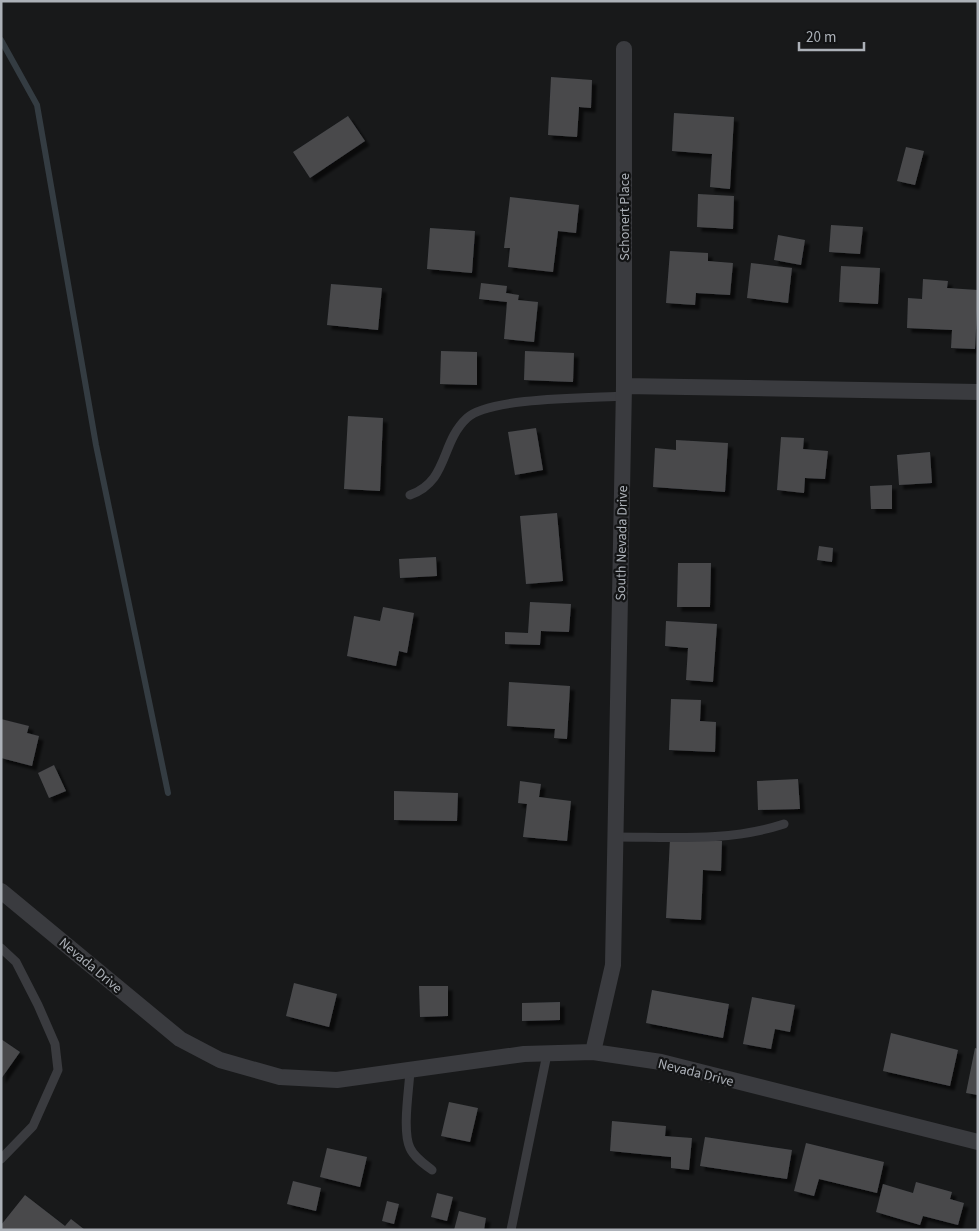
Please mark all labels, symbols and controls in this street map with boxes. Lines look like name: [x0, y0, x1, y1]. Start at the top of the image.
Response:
scale bar: [799, 20, 864, 52]
text: 20 m: [806, 27, 836, 48]
street label: Schonert Place: [615, 173, 635, 261]
street label: South Nevada Drive: [611, 485, 633, 601]
street label: Nevada Drive: [54, 933, 126, 998]
street label: Nevada Drive: [656, 1054, 736, 1092]

